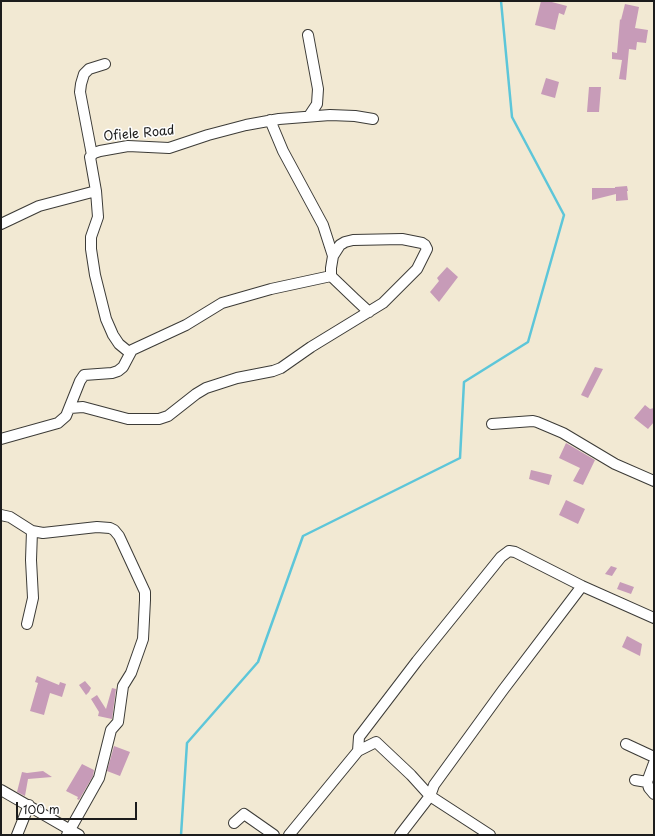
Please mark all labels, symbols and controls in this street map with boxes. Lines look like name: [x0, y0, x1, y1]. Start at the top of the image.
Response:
street label: Ofiele Road: [103, 123, 175, 145]
scale bar: [18, 794, 139, 820]
text: 100 m: [23, 800, 60, 818]

